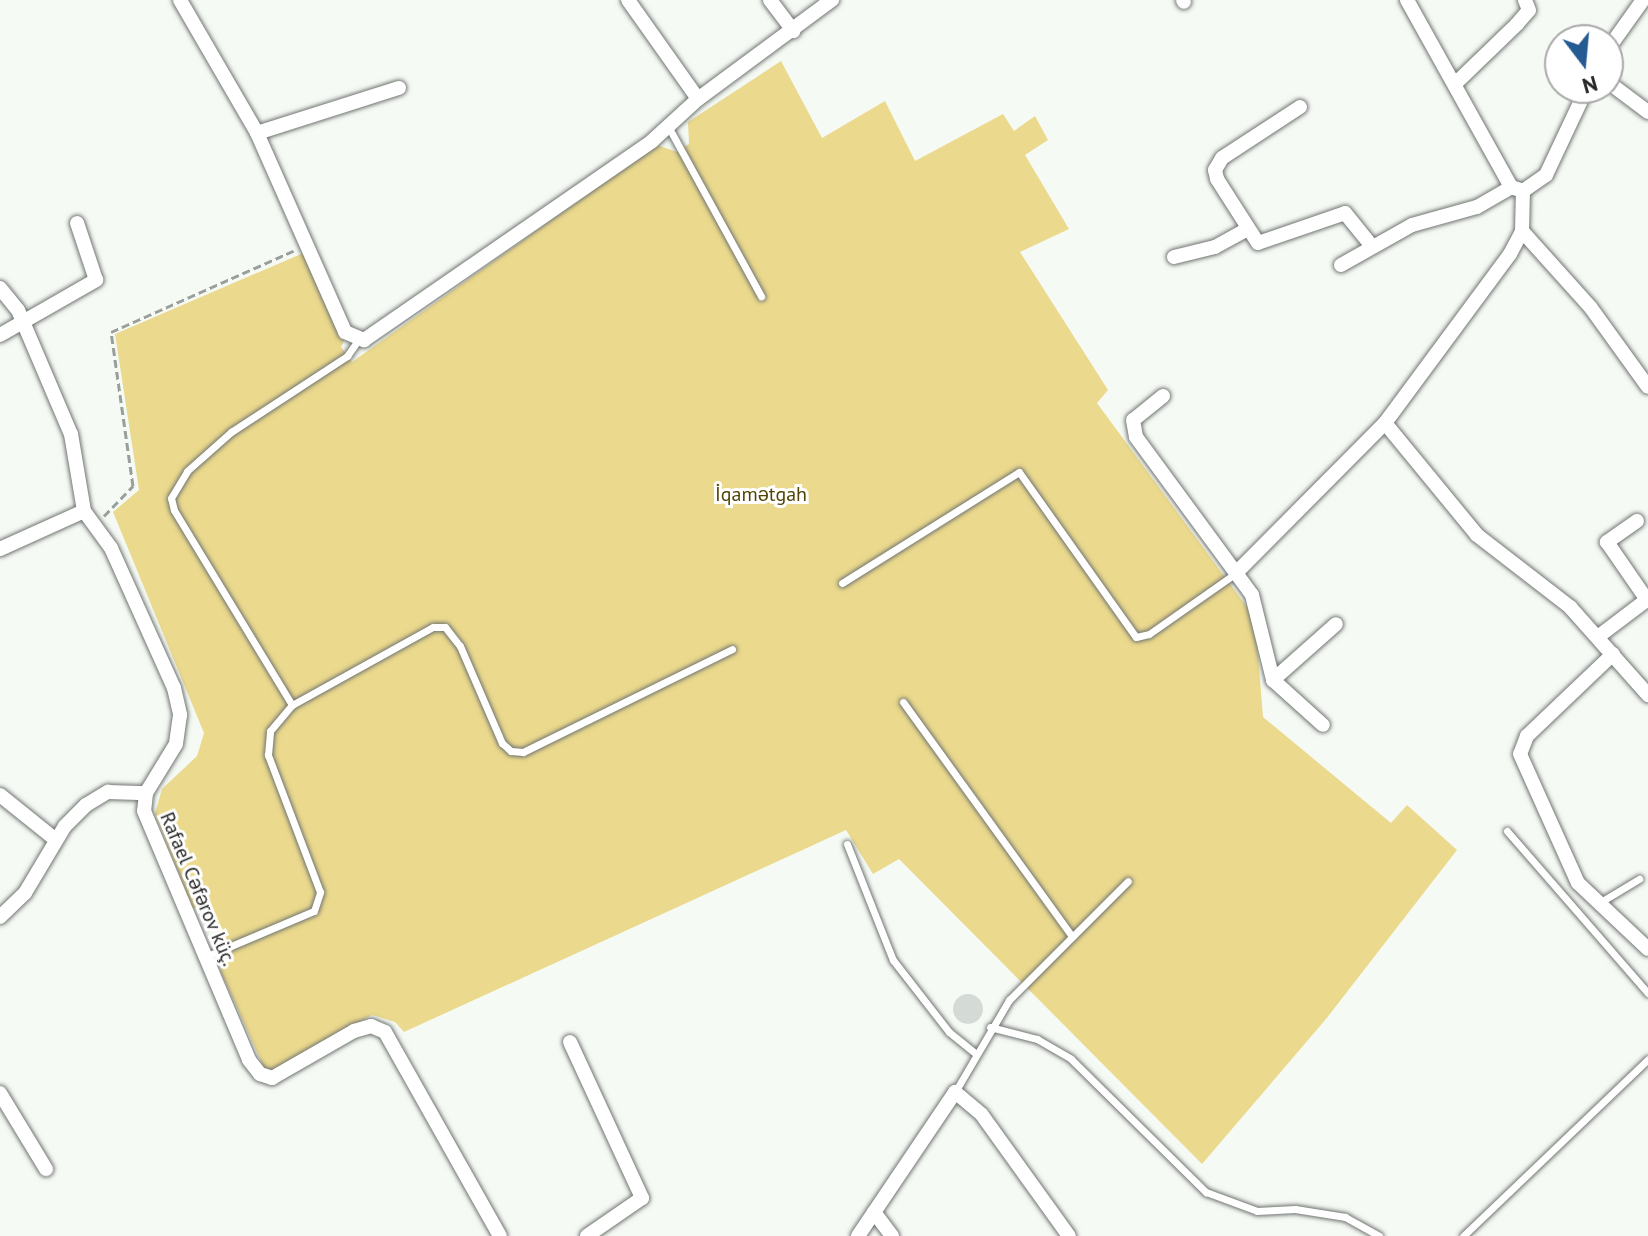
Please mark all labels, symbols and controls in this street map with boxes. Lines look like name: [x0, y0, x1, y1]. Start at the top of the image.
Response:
north arrow: [1544, 24, 1624, 104]
text: N: [1579, 70, 1601, 101]
park label: İqamətgah: [715, 482, 807, 506]
street label: Rafael Cəfərov küç.: [155, 808, 241, 970]

